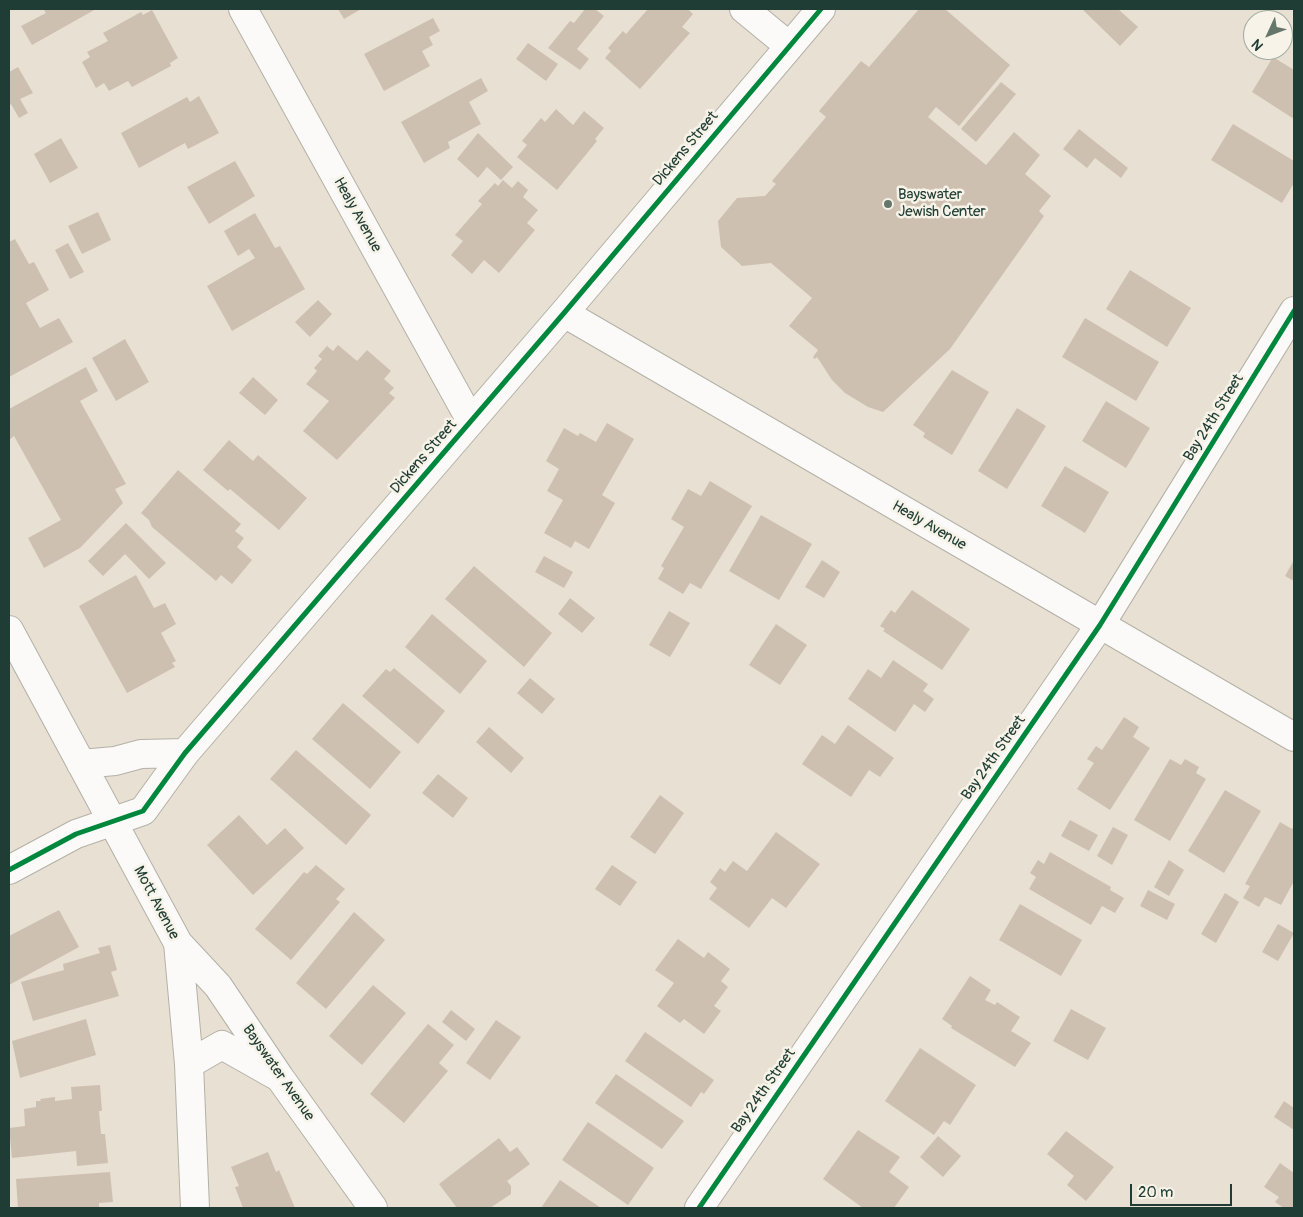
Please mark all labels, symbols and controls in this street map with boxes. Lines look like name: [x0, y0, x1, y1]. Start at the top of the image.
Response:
north arrow: [1243, 10, 1293, 60]
text: N: [1248, 36, 1267, 54]
street label: Dickens Street: [650, 108, 722, 190]
street label: Healy Avenue: [329, 175, 385, 255]
place label: Bayswater Jewish Center: [898, 186, 986, 221]
marker: Bayswater Jewish Center: [882, 198, 894, 210]
street label: Bay 24th Street: [1180, 371, 1248, 465]
street label: Dickens Street: [387, 416, 461, 498]
street label: Healy Avenue: [889, 498, 969, 554]
street label: Bay 24th Street: [958, 712, 1030, 804]
street label: Mott Avenue: [129, 863, 183, 943]
street label: Bayswater Avenue: [238, 1021, 318, 1125]
street label: Bay 24th Street: [728, 1045, 800, 1137]
scale bar: [1133, 1174, 1236, 1206]
text: 20 m: [1138, 1183, 1173, 1202]

